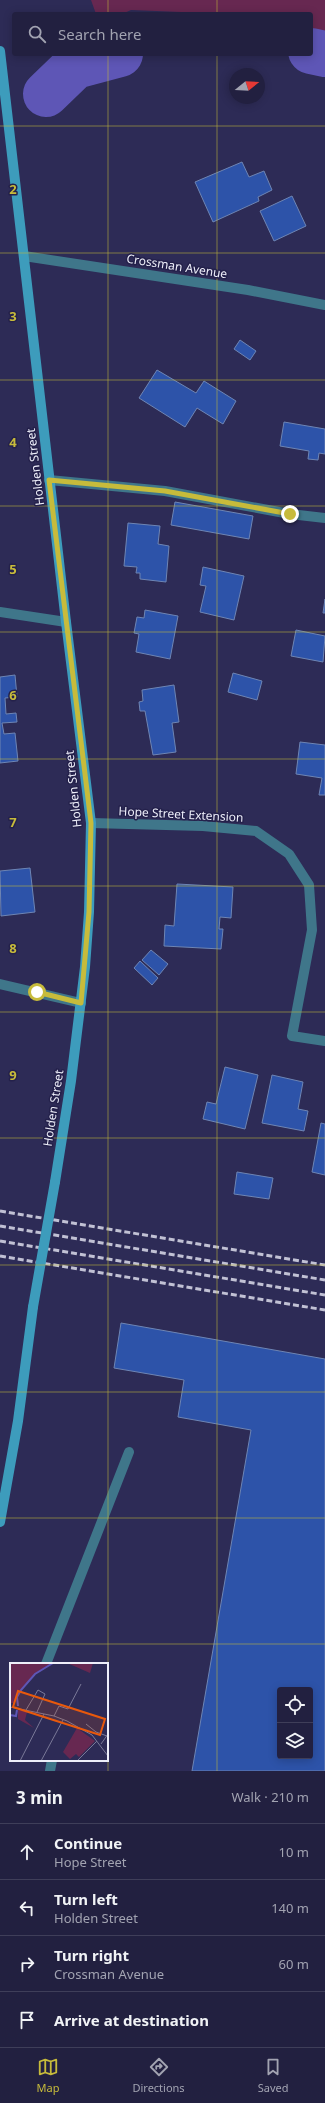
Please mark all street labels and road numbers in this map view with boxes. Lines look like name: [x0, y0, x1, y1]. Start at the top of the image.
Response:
street label: Crossman Avenue: [125, 250, 229, 282]
street label: Holden Street: [22, 427, 48, 506]
street label: Holden Street: [60, 749, 86, 828]
street label: Hope Street Extension: [118, 802, 244, 826]
street label: Holden Street: [39, 1068, 68, 1148]

